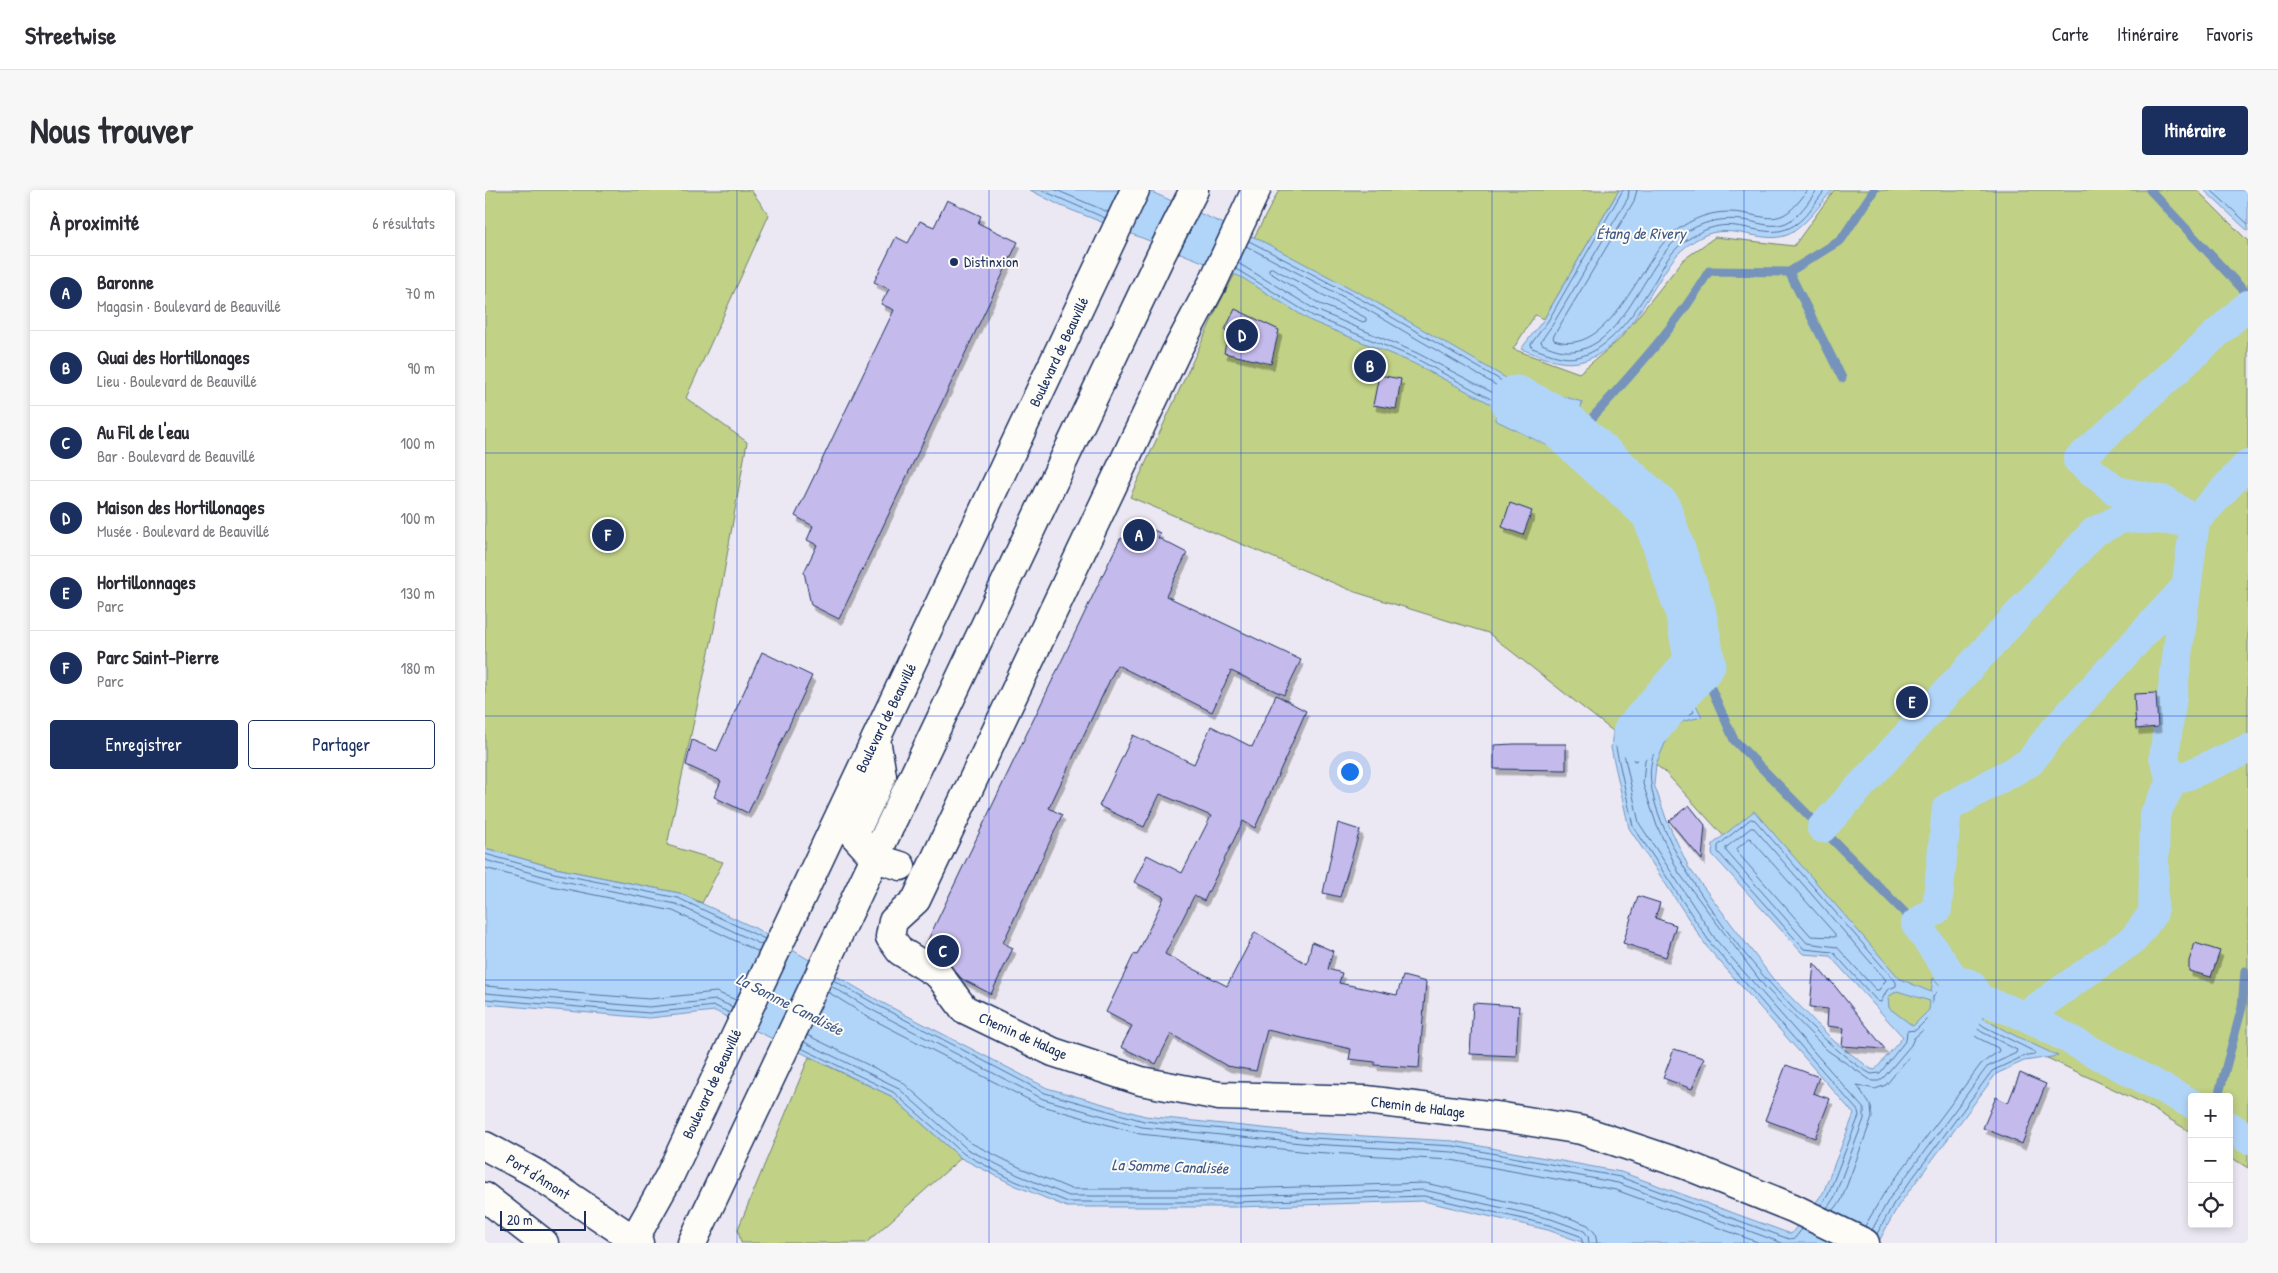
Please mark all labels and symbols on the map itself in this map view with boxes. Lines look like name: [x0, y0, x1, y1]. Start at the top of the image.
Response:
water label: Étang de Rivery: [1596, 222, 1688, 244]
place label: Distinxion: [964, 251, 1019, 272]
marker: Distinxion: [948, 256, 960, 268]
street label: Boulevard de Beauvillé: [1024, 293, 1093, 410]
pin: D: [1226, 316, 1258, 354]
pin: B: [1354, 347, 1386, 385]
pin: F: [592, 516, 624, 554]
pin: A: [1123, 516, 1155, 554]
street label: Boulevard de Beauvillé: [850, 660, 921, 776]
pin: E: [1896, 683, 1928, 721]
your location: [1337, 759, 1363, 785]
pin: C: [927, 932, 959, 970]
water label: La Somme Canalisée: [733, 968, 848, 1041]
street label: Chemin de Halage: [976, 1007, 1071, 1064]
street label: Boulevard de Beauvillé: [677, 1025, 746, 1142]
street label: Chemin de Halage: [1370, 1090, 1466, 1123]
street label: Port d'Amont: [502, 1149, 575, 1205]
water label: La Somme Canalisée: [1111, 1153, 1229, 1179]
scale bar: [500, 1208, 586, 1231]

